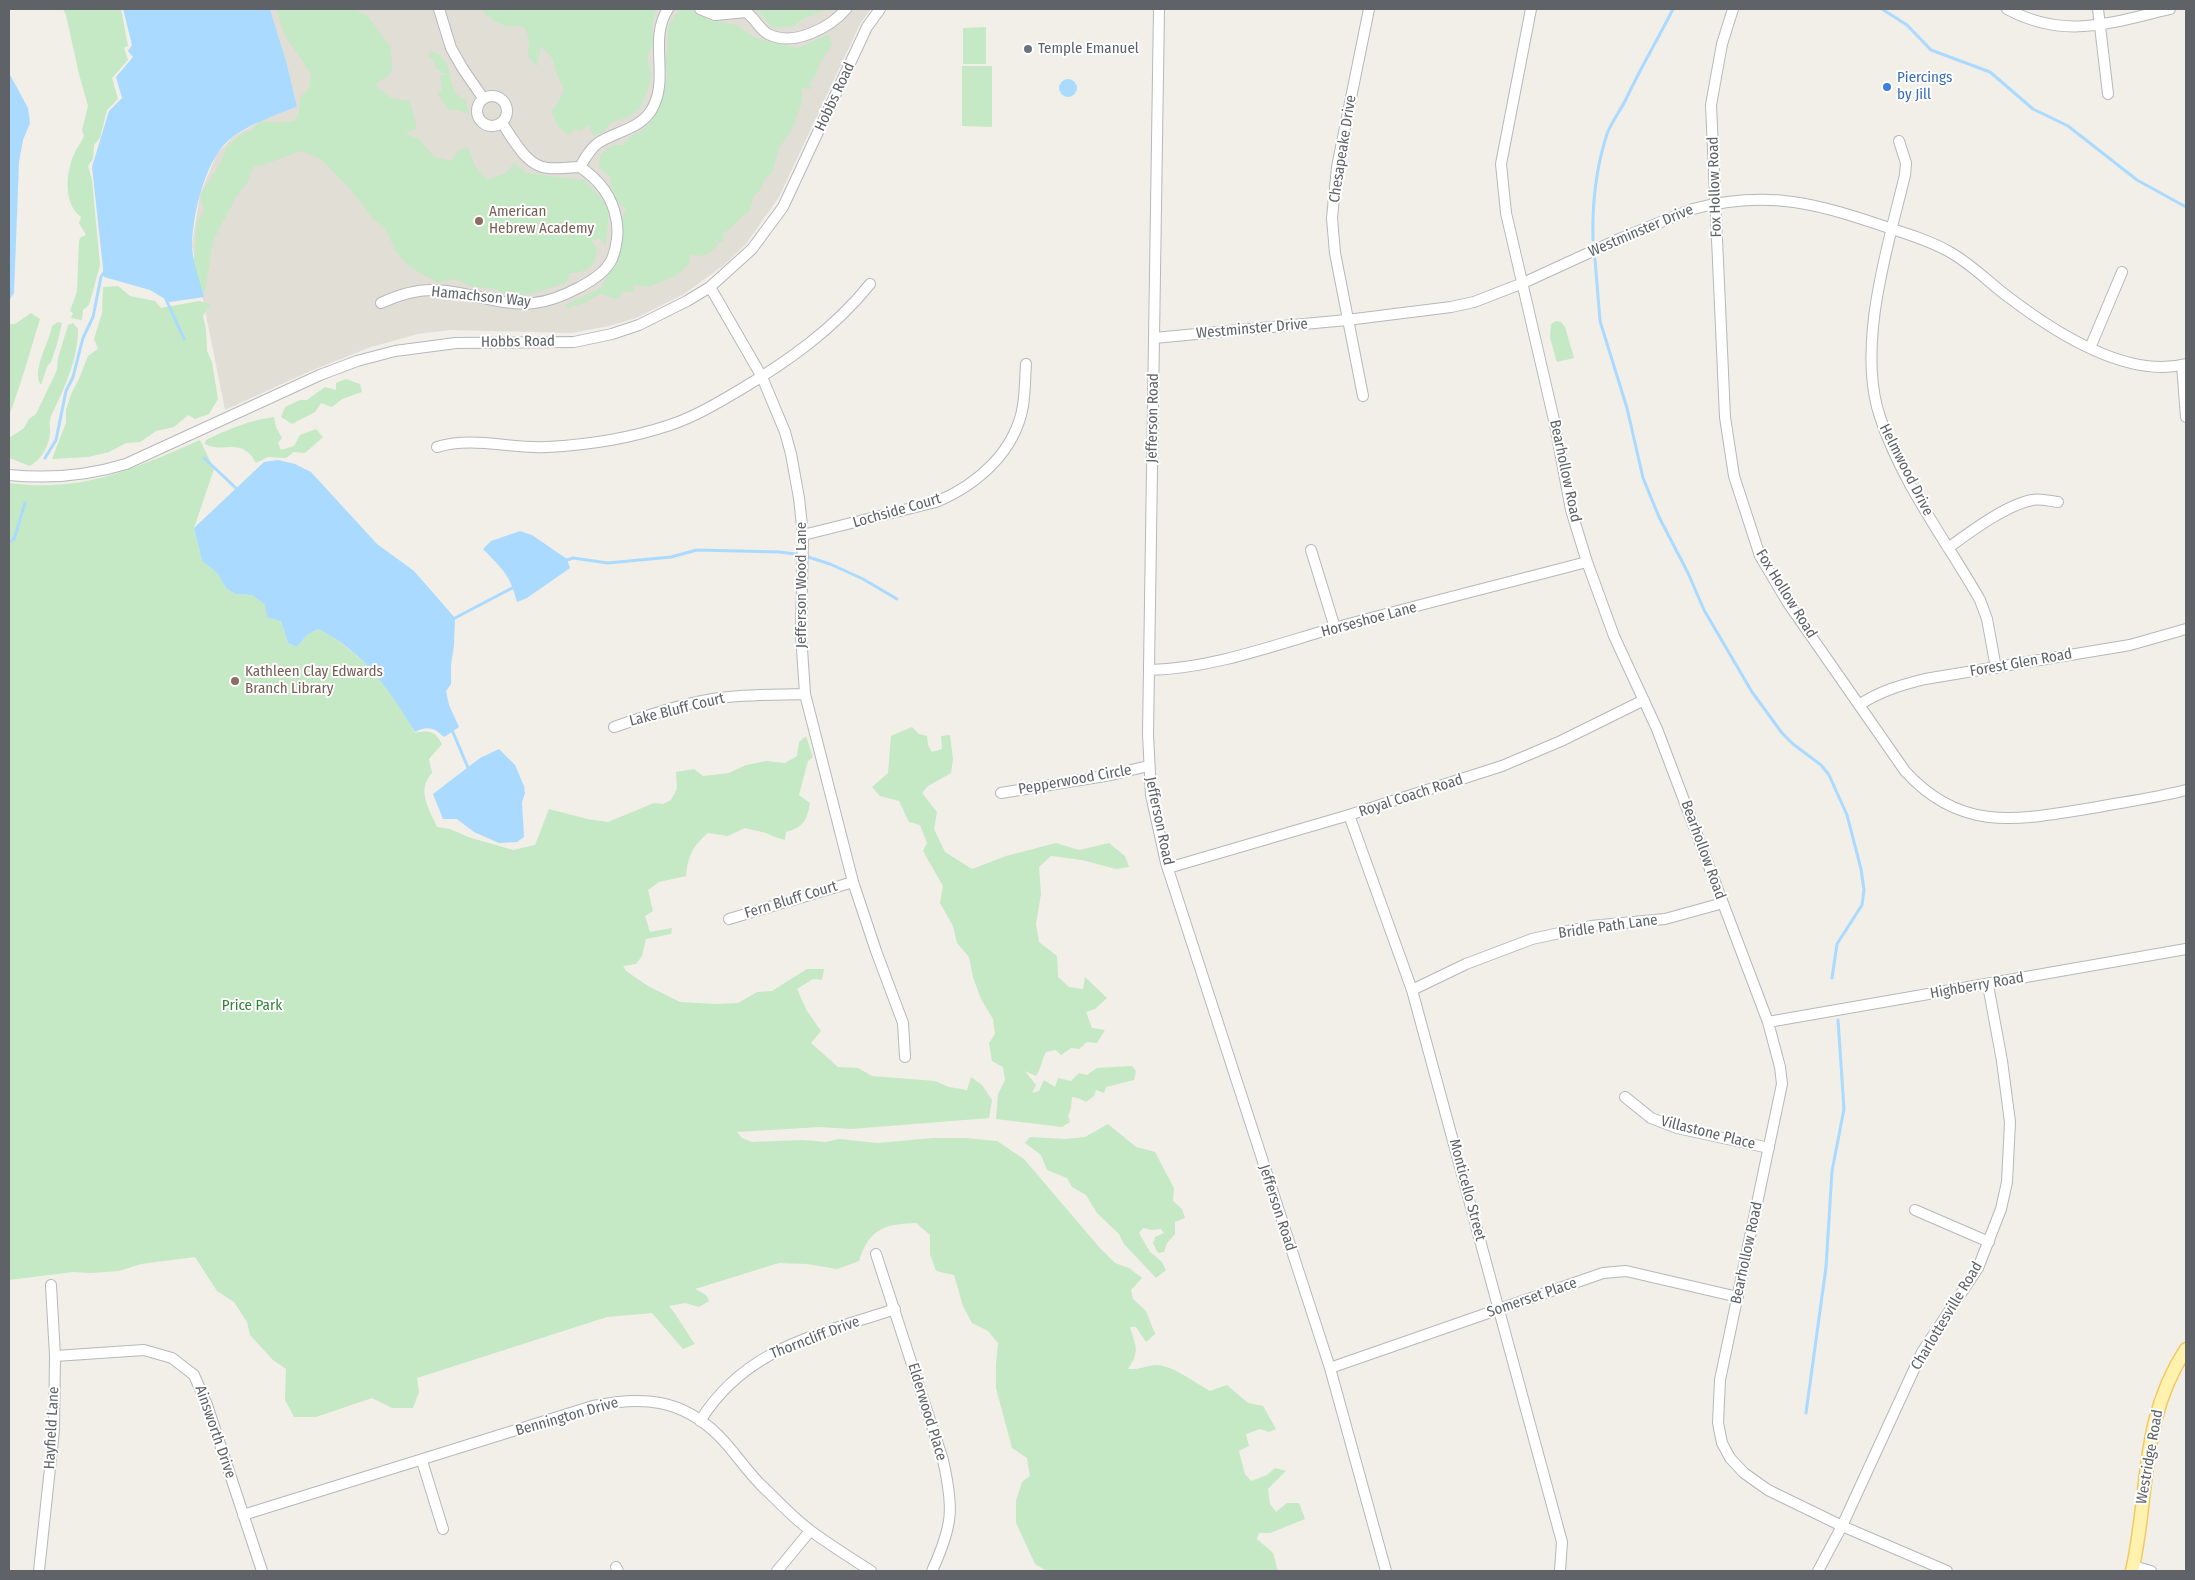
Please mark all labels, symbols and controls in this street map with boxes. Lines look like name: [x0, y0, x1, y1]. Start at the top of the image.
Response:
place label: Temple Emanuel: [1038, 40, 1139, 58]
marker: Temple Emanuel: [1022, 43, 1034, 55]
street label: Hobbs Road: [811, 60, 859, 134]
place label: Piercings by Jill: [1897, 69, 1952, 104]
marker: Piercings by Jill: [1881, 81, 1893, 93]
street label: Chesapeake Drive: [1326, 94, 1360, 204]
street label: Fox Hollow Road: [1704, 136, 1726, 238]
street label: Westminster Drive: [1586, 201, 1696, 261]
place label: American Hebrew Academy: [489, 203, 594, 238]
marker: American Hebrew Academy: [473, 215, 485, 227]
street label: Hamachson Way: [430, 283, 532, 311]
street label: Westminster Drive: [1195, 315, 1309, 343]
street label: Hobbs Road: [481, 332, 555, 352]
street label: Jefferson Road: [1143, 373, 1163, 463]
street label: Bearhollow Road: [1545, 418, 1585, 524]
street label: Helmwood Drive: [1875, 421, 1937, 519]
street label: Lochside Court: [851, 490, 943, 532]
street label: Jefferson Wood Lane: [793, 522, 811, 648]
street label: Fox Hollow Road: [1752, 546, 1820, 642]
street label: Horseshoe Lane: [1319, 599, 1419, 641]
street label: Forest Glen Road: [1969, 645, 2073, 681]
place label: Kathleen Clay Edwards Branch Library: [245, 663, 383, 698]
marker: Kathleen Clay Edwards Branch Library: [229, 675, 241, 687]
street label: Lake Bluff Court: [627, 689, 727, 731]
street label: Pepperwood Circle: [1017, 761, 1133, 799]
street label: Royal Coach Road: [1357, 771, 1465, 821]
street label: Jefferson Road: [1141, 775, 1177, 867]
street label: Bearhollow Road: [1677, 798, 1729, 902]
street label: Fern Bluff Court: [742, 877, 840, 923]
street label: Bridle Path Lane: [1557, 911, 1659, 943]
street label: Highberry Road: [1929, 969, 2025, 1003]
park label: Price Park: [222, 997, 282, 1015]
street label: Villastone Place: [1659, 1113, 1757, 1153]
street label: Monticello Street: [1445, 1137, 1489, 1243]
street label: Jefferson Road: [1255, 1163, 1299, 1253]
street label: Bearhollow Road: [1727, 1200, 1767, 1306]
street label: Charlottesville Road: [1908, 1259, 1986, 1373]
street label: Somerset Place: [1485, 1274, 1579, 1322]
street label: Thorncliff Drive: [768, 1313, 862, 1363]
street label: Elderwood Place: [904, 1361, 950, 1463]
street label: Ainsworth Drive: [191, 1383, 239, 1481]
street label: Hayfield Lane: [41, 1386, 63, 1470]
street label: Bennington Drive: [514, 1394, 620, 1440]
street label: Westridge Road: [2133, 1408, 2167, 1506]

